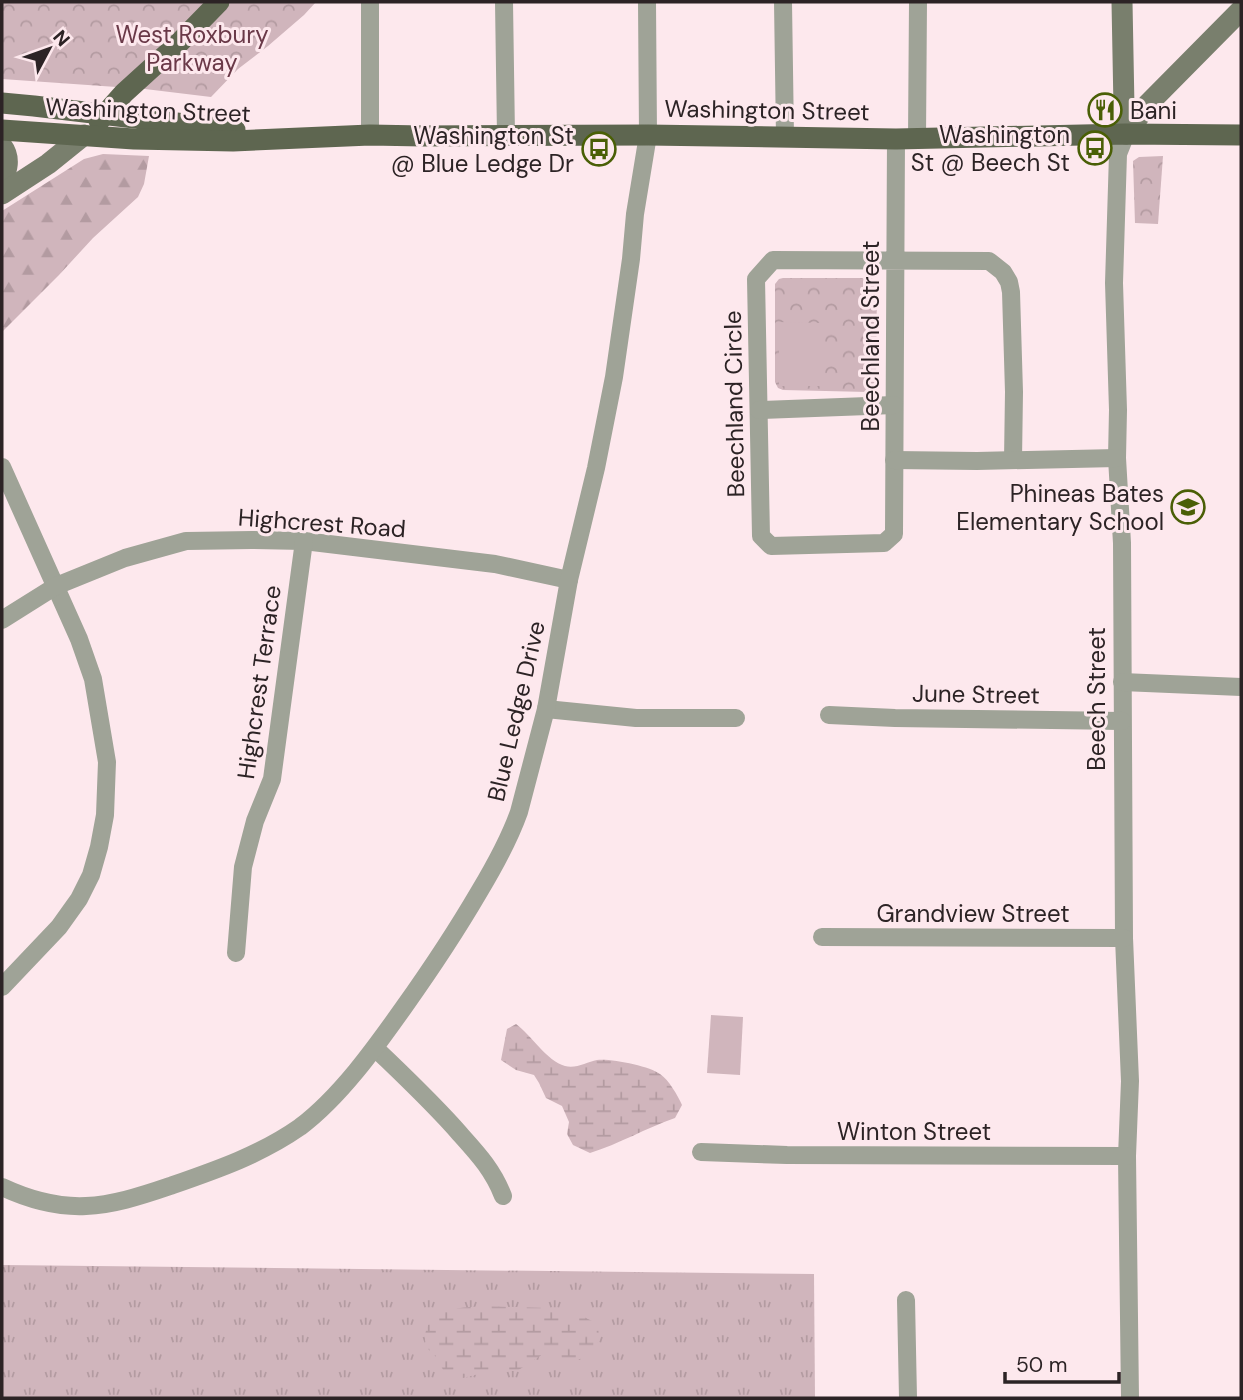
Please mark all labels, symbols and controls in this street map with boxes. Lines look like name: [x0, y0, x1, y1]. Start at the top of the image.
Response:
north arrow: [14, 14, 84, 84]
park label: West Roxbury Parkway: [115, 19, 269, 78]
text: N: [47, 25, 75, 52]
street label: Washington Street: [45, 91, 251, 129]
restaurant icon: Bani: [1086, 91, 1124, 129]
street label: Washington Street: [664, 93, 870, 127]
place label: Bani: [1130, 95, 1177, 126]
place label: Washington St @ Beech St: [911, 119, 1070, 178]
place label: Washington St @ Blue Ledge Dr: [391, 120, 574, 179]
bus stop icon: Washington St @ Beech St: [1076, 129, 1114, 167]
bus stop icon: Washington St @ Blue Ledge Dr: [580, 130, 618, 168]
street label: Beechland Street: [855, 241, 886, 431]
street label: Beechland Circle: [717, 310, 751, 498]
place label: Phineas Bates Elementary School: [956, 478, 1164, 537]
school or university icon: Phineas Bates Elementary School: [1169, 488, 1207, 526]
street label: Highcrest Road: [237, 502, 407, 544]
street label: Highcrest Terrace: [230, 583, 288, 781]
street label: Blue Ledge Drive: [480, 618, 552, 804]
street label: Beech Street: [1081, 627, 1112, 771]
street label: June Street: [912, 677, 1040, 711]
street label: Grandview Street: [876, 898, 1070, 929]
street label: Winton Street: [837, 1116, 991, 1147]
scale bar: [1005, 1340, 1119, 1384]
text: 50 m: [1016, 1351, 1067, 1379]

